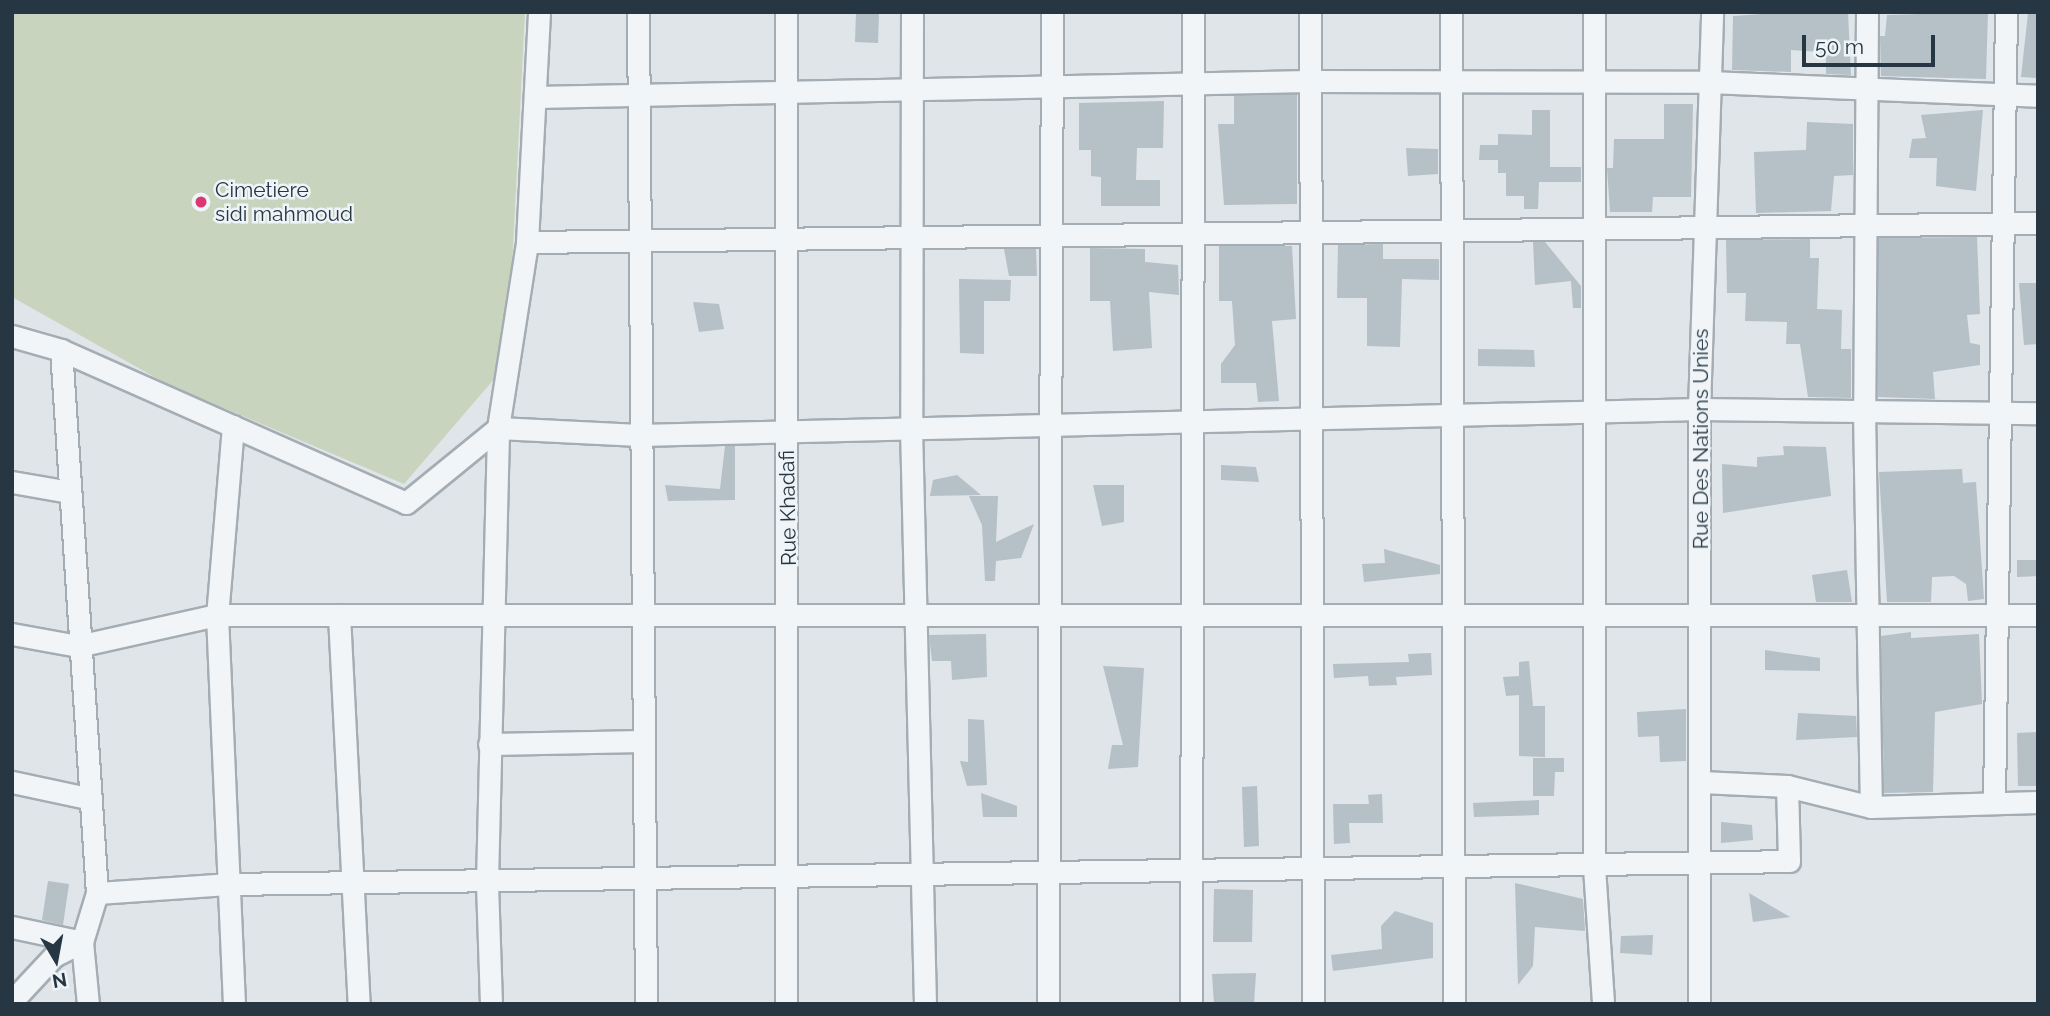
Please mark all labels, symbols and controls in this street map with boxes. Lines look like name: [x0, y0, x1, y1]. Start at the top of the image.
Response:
scale bar: [1805, 21, 1938, 65]
text: 50 m: [1815, 34, 1864, 59]
place label: Cimetiere sidi mahmoud: [215, 177, 353, 227]
marker: Cimetiere sidi mahmoud: [193, 194, 209, 210]
street label: Rue Des Nations Unies: [1688, 329, 1714, 549]
street label: Rue Khadafi: [774, 450, 802, 566]
north arrow: [21, 925, 91, 995]
text: N: [51, 969, 69, 993]

